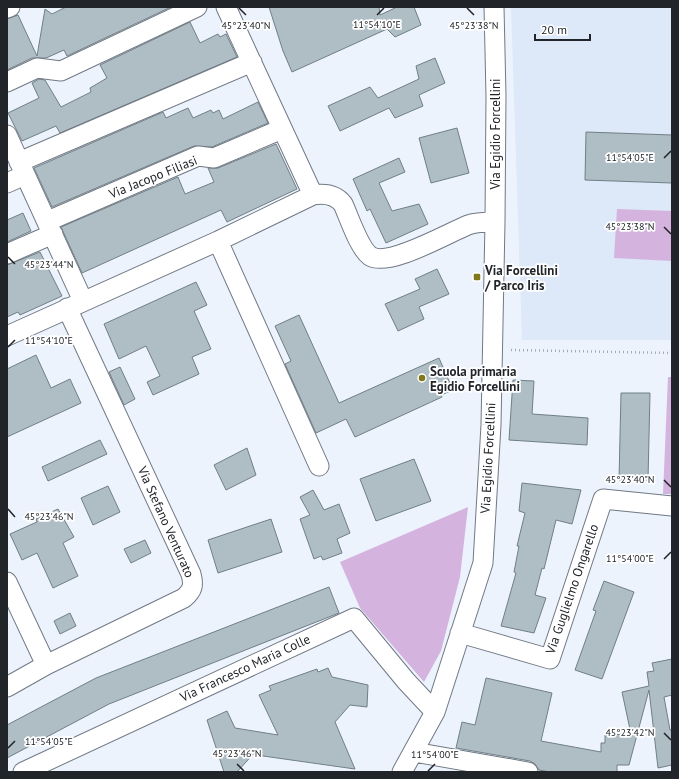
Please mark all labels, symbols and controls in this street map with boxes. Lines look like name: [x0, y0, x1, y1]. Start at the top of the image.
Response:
scale bar: [535, 16, 590, 42]
text: 11°54'10"E: [353, 18, 401, 31]
text: 45°23'40"N: [221, 19, 271, 32]
text: 45°23'38"N: [449, 19, 499, 32]
text: 20 m: [541, 22, 567, 37]
street label: Via Egidio Forcellini: [487, 78, 504, 191]
text: 11°54'05"E: [606, 151, 654, 164]
street label: Via Jacopo Filiasi: [105, 152, 200, 203]
text: 45°23'38"N: [605, 220, 655, 233]
text: 45°23'44"N: [24, 258, 74, 271]
place label: Via Forcellini / Parco Iris: [484, 262, 558, 294]
marker: Via Forcellini / Parco Iris: [472, 272, 482, 282]
text: 11°54'10"E: [25, 334, 73, 347]
place label: Scuola primaria Egidio Forcellini: [430, 363, 520, 395]
marker: Scuola primaria Egidio Forcellini: [417, 373, 427, 383]
street label: Via Egidio Forcellini: [477, 402, 499, 515]
street label: Via Stefano Venturato: [133, 463, 198, 580]
text: 45°23'40"N: [605, 473, 655, 486]
text: 45°23'46"N: [24, 510, 74, 523]
street label: Via Guglielmo Ongarello: [541, 522, 602, 657]
text: 11°54'00"E: [606, 552, 654, 565]
street label: Via Francesco Maria Colle: [176, 630, 313, 706]
text: 45°23'42"N: [605, 726, 655, 739]
text: 11°54'05"E: [25, 735, 73, 748]
text: 45°23'46"N: [212, 747, 262, 760]
text: 11°54'00"E: [411, 748, 459, 761]

